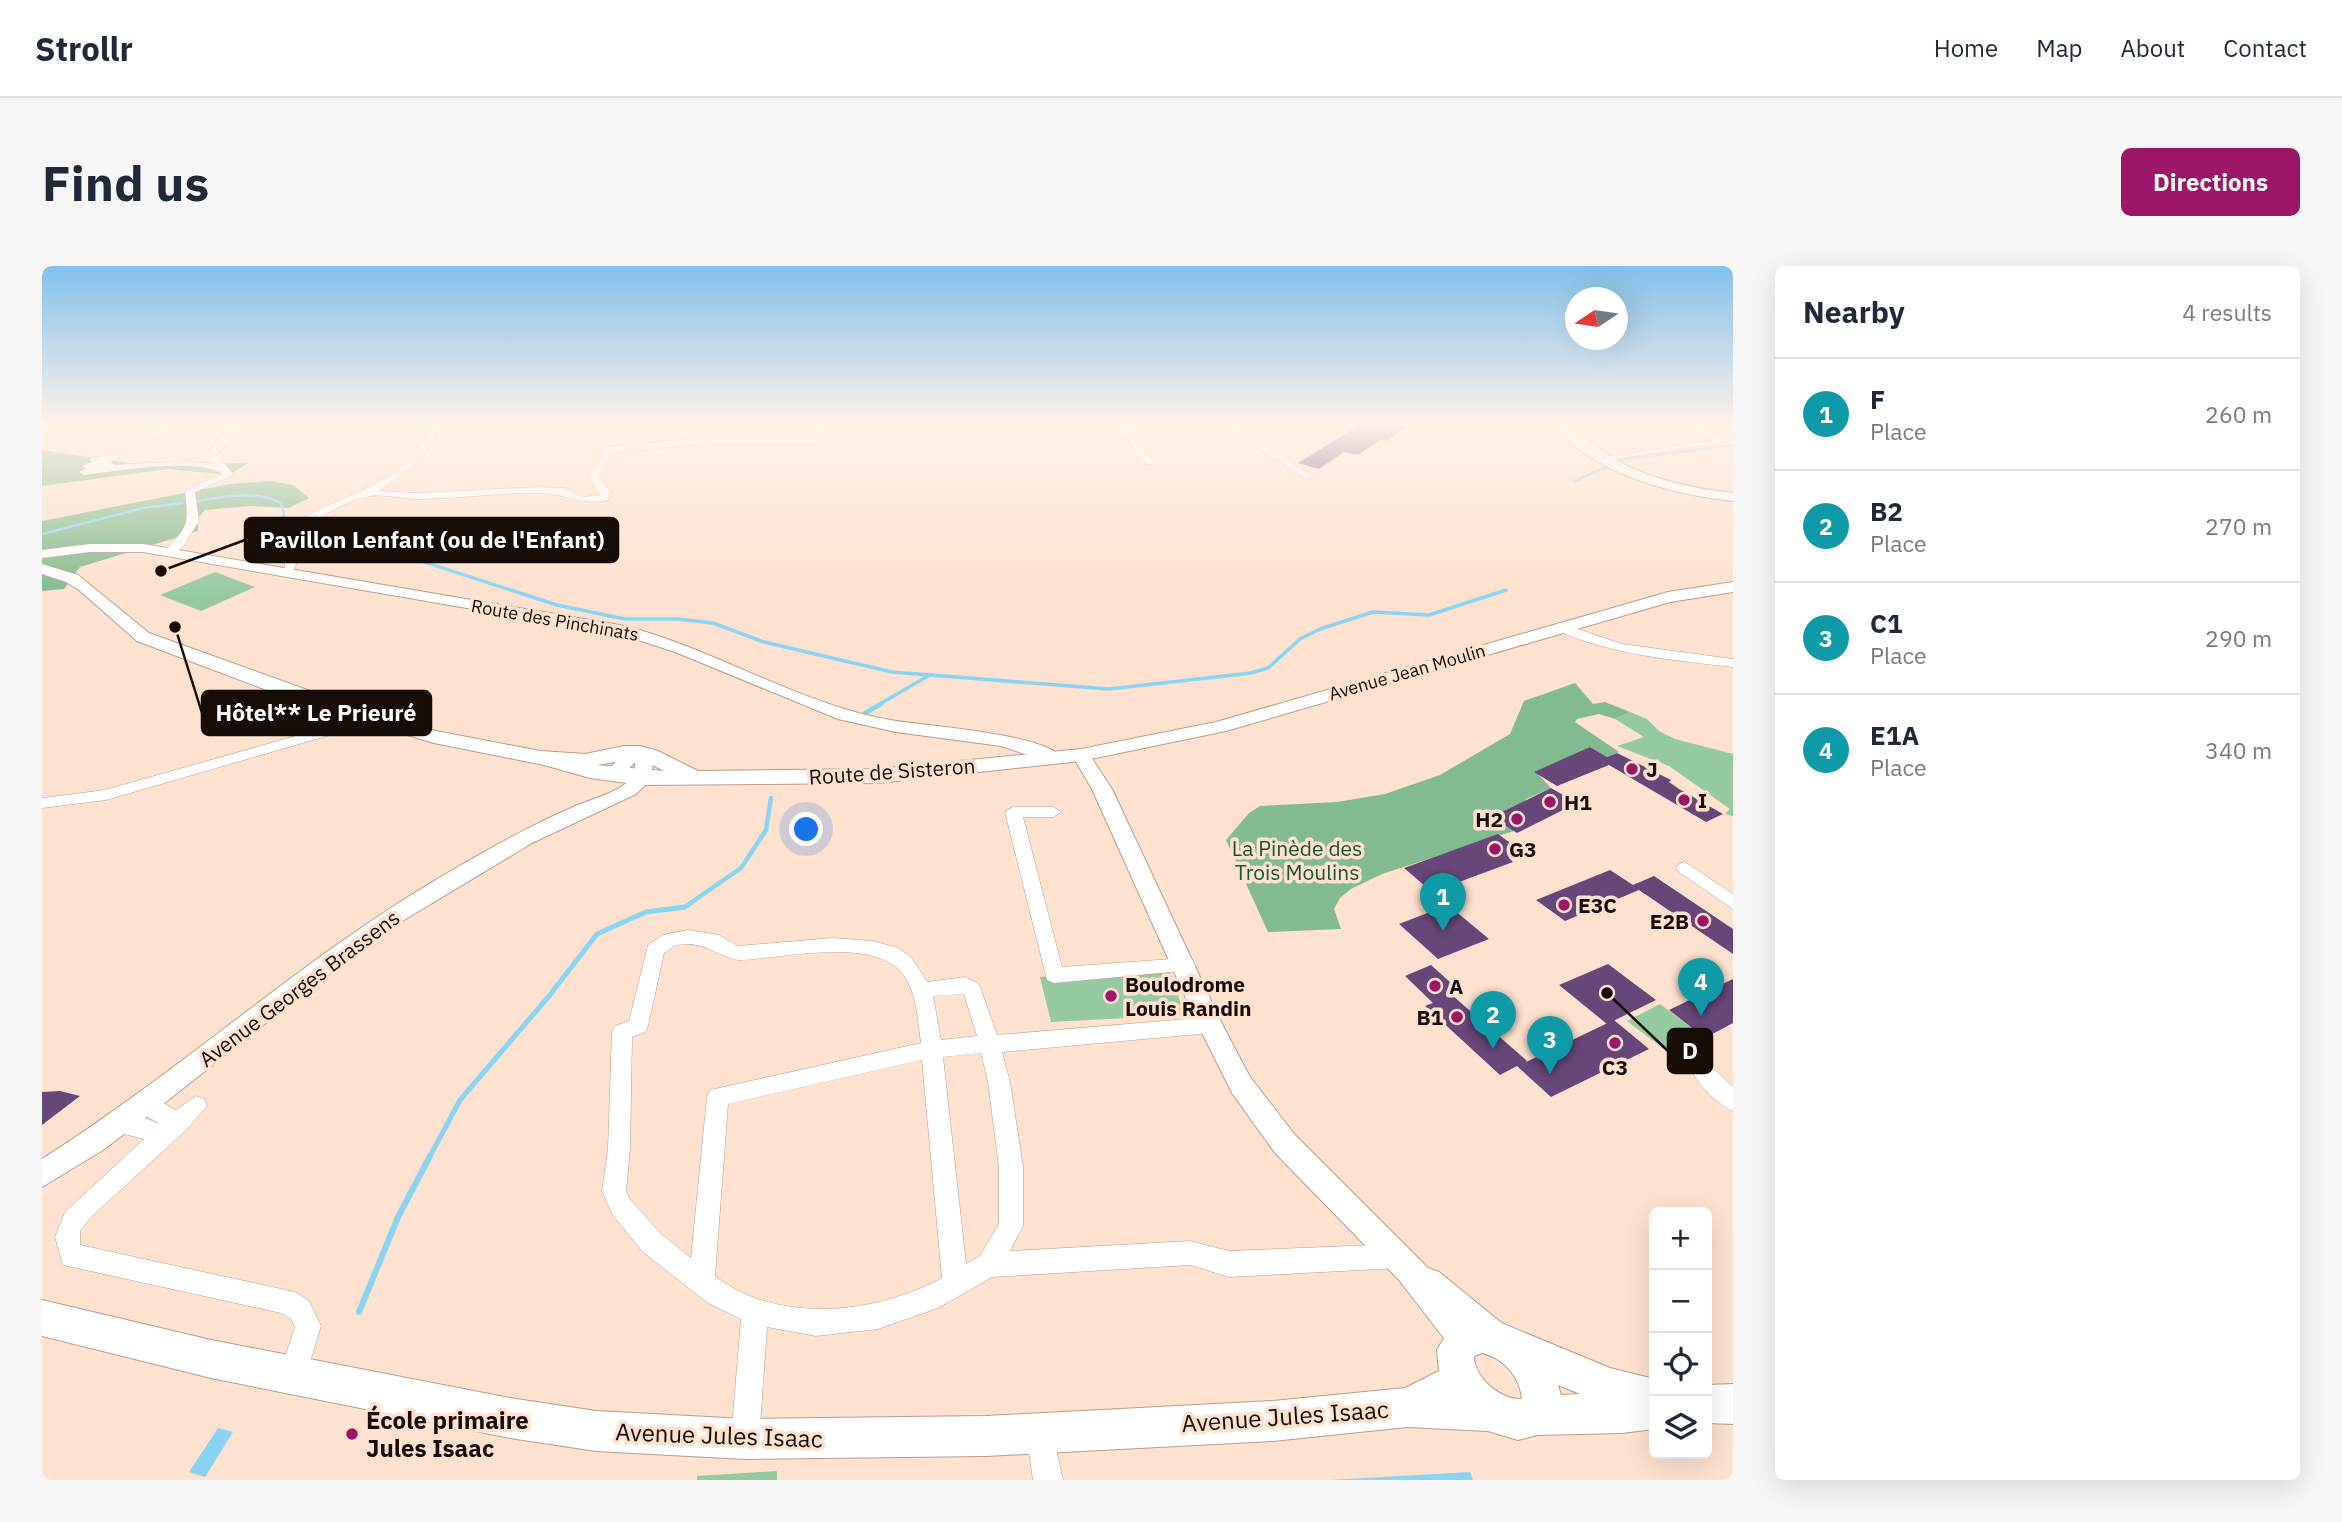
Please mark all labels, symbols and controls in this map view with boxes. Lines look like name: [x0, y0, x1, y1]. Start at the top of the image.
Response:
text: Strollr: [35, 27, 133, 70]
text: Home: [1934, 32, 1998, 64]
text: Map: [2036, 32, 2082, 64]
text: About: [2120, 32, 2185, 64]
text: Contact: [2223, 32, 2307, 64]
button: Directions: [2121, 148, 2300, 216]
text: Find us: [42, 151, 209, 214]
north arrow: [1565, 287, 1628, 350]
text: Nearby: [1803, 292, 1905, 331]
text: 4 results: [2182, 297, 2272, 327]
text: F: [1870, 382, 1885, 416]
text: 1: [1819, 399, 1833, 429]
text: 260 m: [2205, 399, 2272, 429]
text: Place: [1870, 416, 1927, 446]
text: B2: [1870, 494, 1903, 528]
text: 2: [1819, 511, 1833, 541]
text: 270 m: [2205, 511, 2272, 541]
callout: Pavillon Lenfant (ou de l'Enfant): [245, 518, 618, 562]
text: Pavillon Lenfant (ou de l'Enfant): [259, 524, 605, 554]
text: Place: [1870, 528, 1927, 558]
street label: Route des Pinchinats: [469, 594, 641, 646]
text: C1: [1870, 606, 1903, 640]
text: 3: [1819, 623, 1833, 653]
text: 290 m: [2205, 623, 2272, 653]
street label: Avenue Jean Moulin: [1326, 639, 1488, 705]
text: Place: [1870, 640, 1927, 670]
callout: Hôtel** Le Prieuré: [202, 691, 431, 735]
text: Hôtel** Le Prieuré: [216, 697, 417, 727]
text: E1A: [1870, 718, 1919, 752]
text: 4: [1819, 735, 1833, 765]
text: 340 m: [2205, 735, 2272, 765]
street label: Route de Sisteron: [808, 751, 976, 791]
text: Place: [1870, 752, 1927, 782]
place label: J: [1646, 755, 1658, 783]
marker: J: [1624, 761, 1640, 777]
place label: I: [1698, 786, 1707, 814]
place label: H1: [1564, 788, 1592, 816]
marker: I: [1676, 792, 1692, 808]
marker: H1: [1542, 794, 1558, 810]
place label: H2: [1475, 805, 1503, 833]
marker: H2: [1509, 811, 1525, 827]
your location: [789, 812, 823, 846]
park label: La Pinède des Trois Moulins: [1232, 834, 1362, 886]
place label: G3: [1509, 835, 1537, 863]
marker: G3: [1487, 841, 1503, 857]
pin: 1: [1420, 873, 1466, 931]
place label: E3C: [1578, 891, 1617, 919]
marker: E3C: [1556, 897, 1572, 913]
street label: Avenue Georges Brassens: [193, 903, 405, 1073]
place label: E2B: [1650, 907, 1689, 935]
marker: E2B: [1695, 913, 1711, 929]
pin: 4: [1678, 958, 1724, 1016]
place label: Boulodrome Louis Randin: [1125, 970, 1252, 1022]
place label: A: [1449, 972, 1463, 1000]
marker: A: [1427, 978, 1443, 994]
marker: Boulodrome Louis Randin: [1103, 988, 1119, 1004]
pin: 2: [1470, 991, 1516, 1049]
place label: B1: [1416, 1003, 1443, 1031]
marker: B1: [1449, 1009, 1465, 1025]
pin: 3: [1527, 1016, 1573, 1074]
callout: D: [1668, 1029, 1712, 1073]
marker: C3: [1607, 1035, 1623, 1051]
text: D: [1682, 1035, 1698, 1065]
place label: C3: [1602, 1053, 1628, 1081]
map controls: [1649, 1207, 1712, 1459]
button: +: [1649, 1207, 1712, 1270]
button: −: [1649, 1270, 1712, 1333]
button: locate: [1649, 1333, 1712, 1396]
street label: Avenue Jules Isaac: [1180, 1393, 1390, 1439]
button: layers: [1649, 1396, 1712, 1459]
place label: École primaire Jules Isaac: [366, 1404, 529, 1464]
street label: Avenue Jules Isaac: [615, 1415, 823, 1455]
marker: École primaire Jules Isaac: [344, 1426, 360, 1442]

